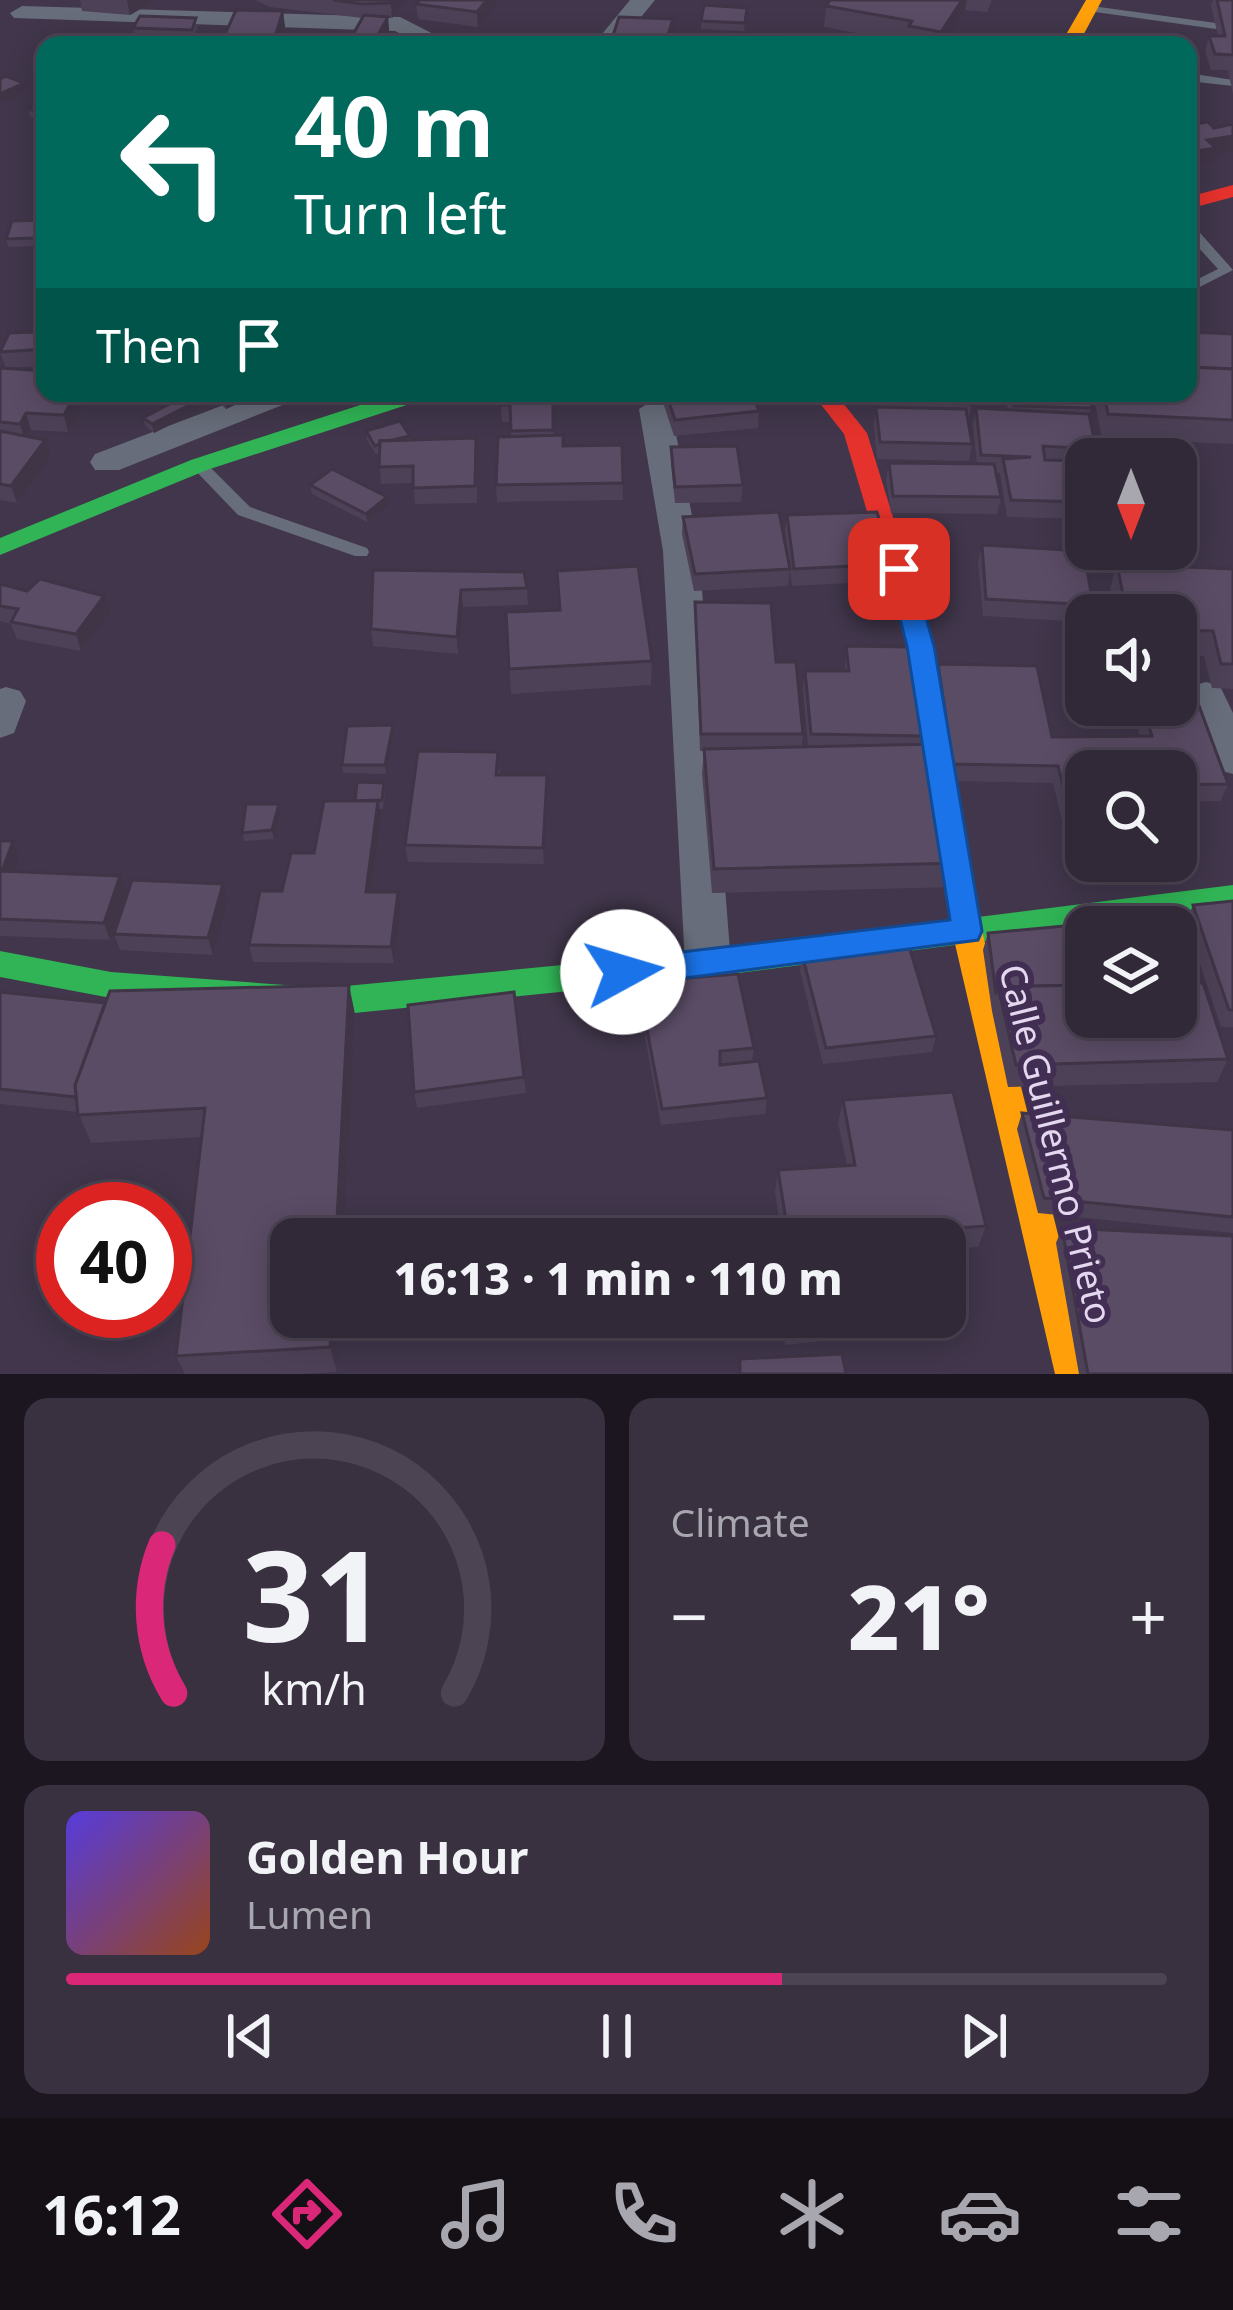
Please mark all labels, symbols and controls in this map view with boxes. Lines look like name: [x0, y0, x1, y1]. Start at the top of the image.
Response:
text: 40 m: [294, 67, 494, 182]
icon: left: [96, 84, 252, 240]
text: Turn left: [294, 176, 507, 250]
icon: arrive: [226, 312, 292, 378]
text: Then: [96, 315, 202, 376]
north arrow: [1065, 438, 1197, 570]
map controls: [1065, 438, 1197, 1038]
pin: [848, 518, 950, 620]
icon: arrive: [866, 536, 932, 602]
button: sound: [1065, 594, 1197, 726]
button: search: [1065, 750, 1197, 882]
button: layers: [1065, 906, 1197, 1038]
position arrow: [560, 909, 686, 1035]
street label: Calle Guillermo Prieto: [988, 959, 1125, 1329]
speed limit sign: 40: [36, 1182, 192, 1338]
text: 16:13 · 1 min · 110 m: [393, 1247, 843, 1308]
text: Climate: [671, 1495, 810, 1548]
text: 31: [243, 1509, 386, 1679]
text: 21°: [848, 1554, 990, 1676]
text: −: [671, 1570, 708, 1660]
text: +: [1129, 1570, 1167, 1660]
text: km/h: [262, 1658, 367, 1717]
text: Golden Hour: [246, 1826, 528, 1887]
text: Lumen: [246, 1887, 373, 1940]
icon: previous: [217, 2003, 283, 2069]
icon: pause: [584, 2003, 650, 2069]
icon: next: [951, 2003, 1017, 2069]
icon: directions: [265, 2172, 349, 2256]
icon: music: [434, 2172, 518, 2256]
icon: phone: [602, 2172, 686, 2256]
icon: climate: [770, 2172, 854, 2256]
icon: car: [938, 2172, 1022, 2256]
icon: filters: [1107, 2172, 1191, 2256]
text: 16:12: [42, 2177, 181, 2251]

